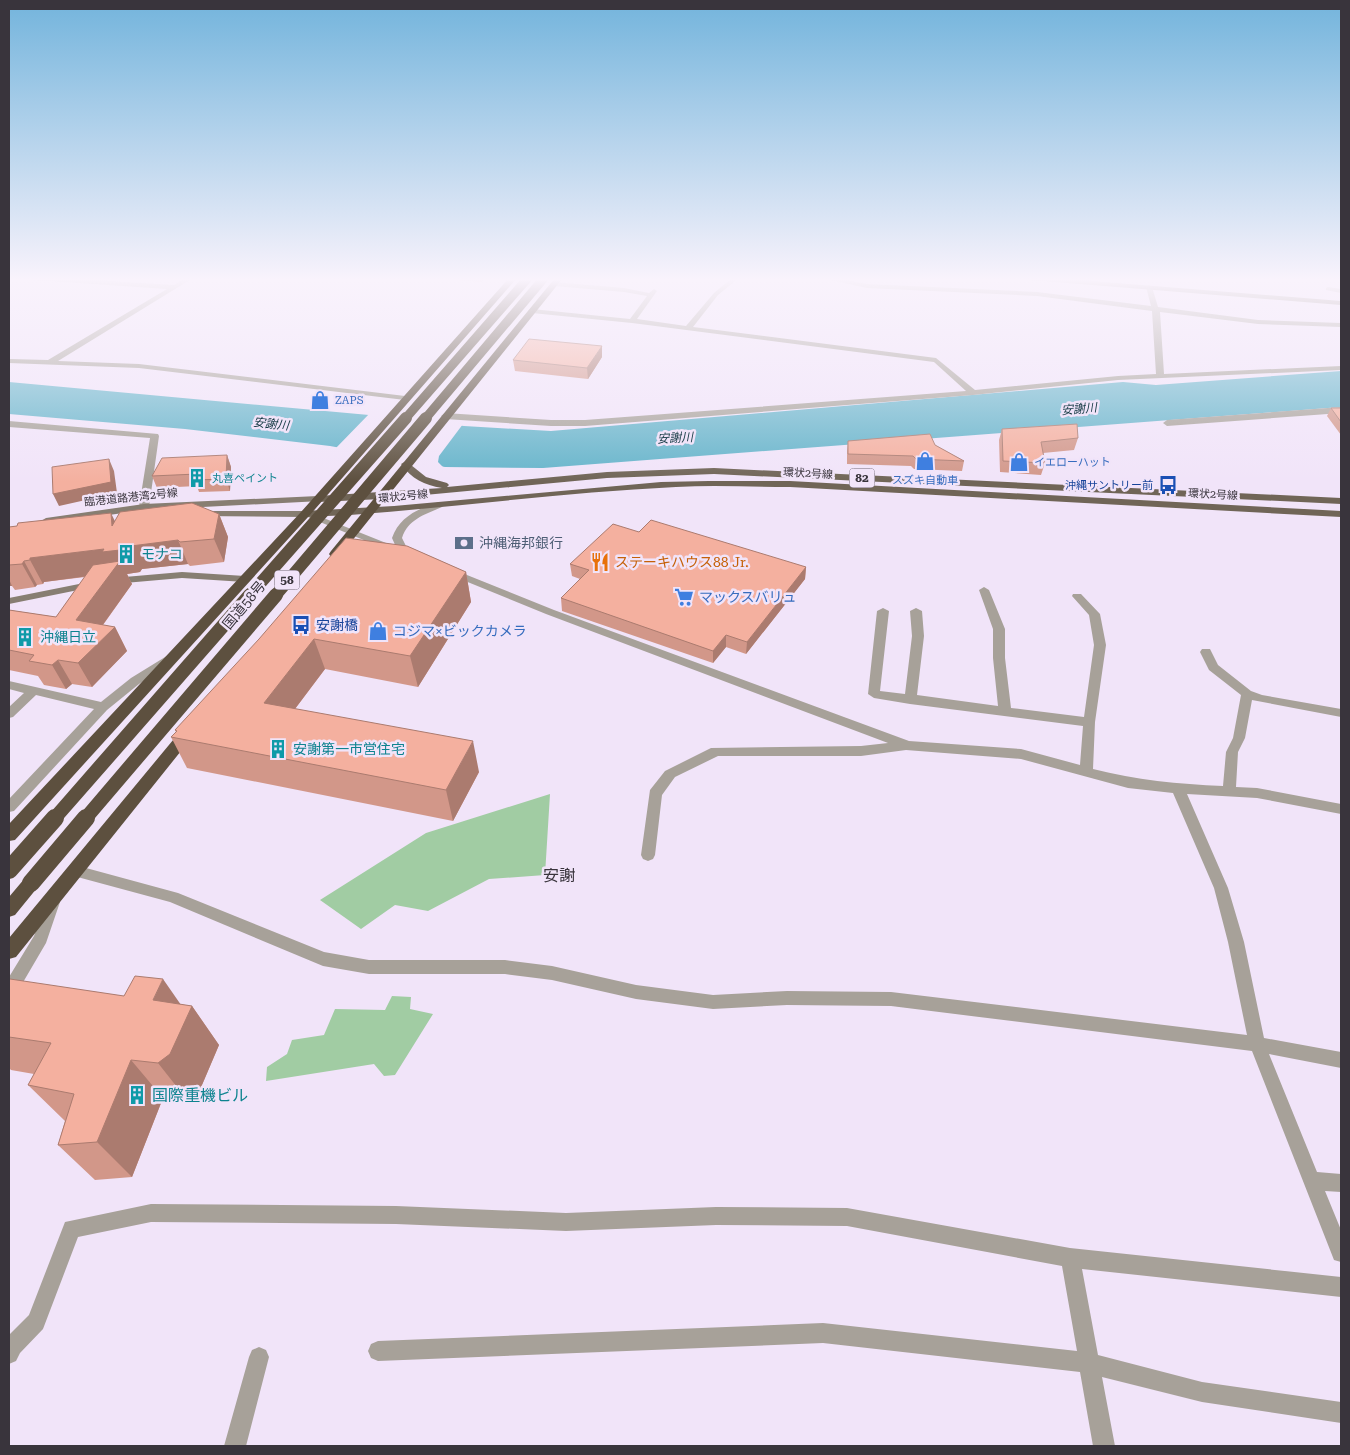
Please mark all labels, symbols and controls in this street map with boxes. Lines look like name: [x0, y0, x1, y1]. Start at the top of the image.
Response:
shop icon: ZAPS: [309, 389, 331, 411]
place label: ZAPS: [335, 394, 364, 407]
water label: 安謝川: [1060, 400, 1100, 418]
water label: 安謝川: [252, 415, 292, 433]
water label: 安謝川: [657, 430, 695, 446]
shop icon: スズキ自動車: [914, 450, 936, 472]
shop icon: イエローハット: [1008, 451, 1030, 473]
place label: イエローハット: [1034, 456, 1111, 469]
street label: 環状2号線: [783, 466, 833, 481]
building icon: 丸喜ペイント: [186, 467, 208, 489]
road number: 82: [850, 468, 874, 488]
place label: 丸喜ペイント: [212, 472, 278, 485]
place label: スズキ自動車: [892, 474, 958, 487]
bus stop icon: 沖縄サントリー前: [1157, 474, 1179, 496]
place label: 沖縄サントリー前: [1065, 479, 1153, 492]
street label: 臨港道路港湾2号線: [84, 486, 179, 509]
street label: 環状2号線: [377, 487, 429, 506]
street label: 環状2号線: [1188, 487, 1238, 502]
bank icon: 沖縄海邦銀行: [453, 532, 475, 554]
place label: 沖縄海邦銀行: [479, 535, 563, 551]
building icon: モナコ: [115, 543, 137, 565]
place label: モナコ: [141, 546, 183, 562]
restaurant icon: ステーキハウス88 Jr.: [589, 551, 611, 573]
place label: ステーキハウス88 Jr.: [615, 554, 749, 570]
road number: 58: [274, 570, 300, 590]
street label: 国道58号: [219, 578, 269, 632]
supermarket icon: マックスバリュ: [673, 586, 695, 608]
place label: マックスバリュ: [699, 589, 797, 605]
bus stop icon: 安謝橋: [290, 614, 312, 636]
place label: 安謝橋: [316, 617, 358, 633]
shop icon: コジマ×ビックカメラ: [367, 620, 389, 642]
place label: コジマ×ビックカメラ: [393, 623, 527, 639]
building icon: 沖縄日立: [14, 626, 36, 648]
place label: 沖縄日立: [40, 629, 96, 645]
building icon: 安謝第一市営住宅: [267, 738, 289, 760]
place label: 安謝第一市営住宅: [293, 741, 405, 757]
district label: 安謝: [543, 866, 575, 885]
building icon: 国際重機ビル: [126, 1084, 148, 1106]
place label: 国際重機ビル: [152, 1086, 248, 1105]

